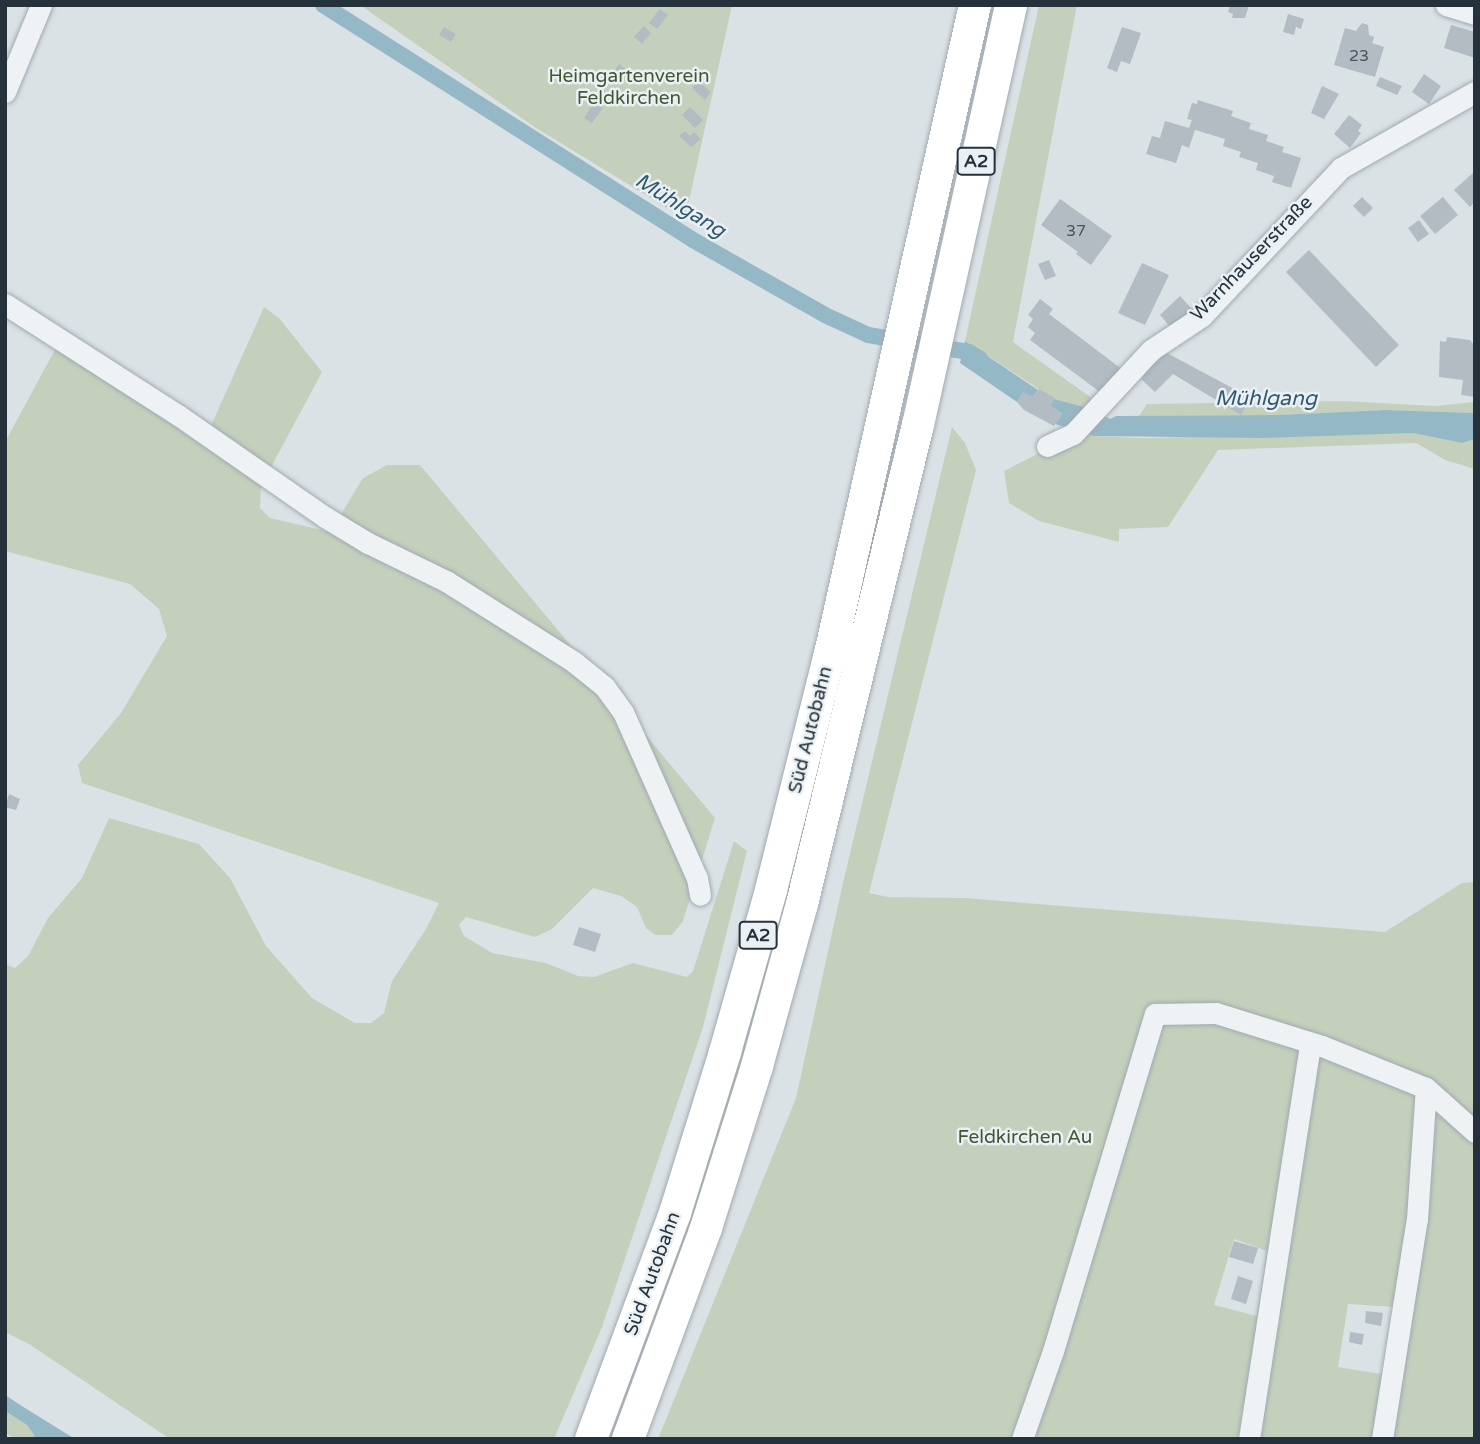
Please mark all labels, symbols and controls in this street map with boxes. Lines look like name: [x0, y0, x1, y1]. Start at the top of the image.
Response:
house number: 23: [1349, 46, 1369, 66]
park label: Heimgartenverein Feldkirchen: [549, 66, 709, 110]
road number: A2: [955, 146, 997, 176]
water label: Mühlgang: [630, 168, 730, 244]
street label: Warnhauserstraße: [1186, 192, 1318, 326]
house number: 37: [1066, 221, 1086, 241]
water label: Mühlgang: [1215, 386, 1317, 412]
street label: Süd Autobahn: [784, 664, 838, 796]
road number: A2: [737, 920, 779, 950]
park label: Feldkirchen Au: [958, 1127, 1092, 1149]
street label: Süd Autobahn: [620, 1209, 686, 1339]

